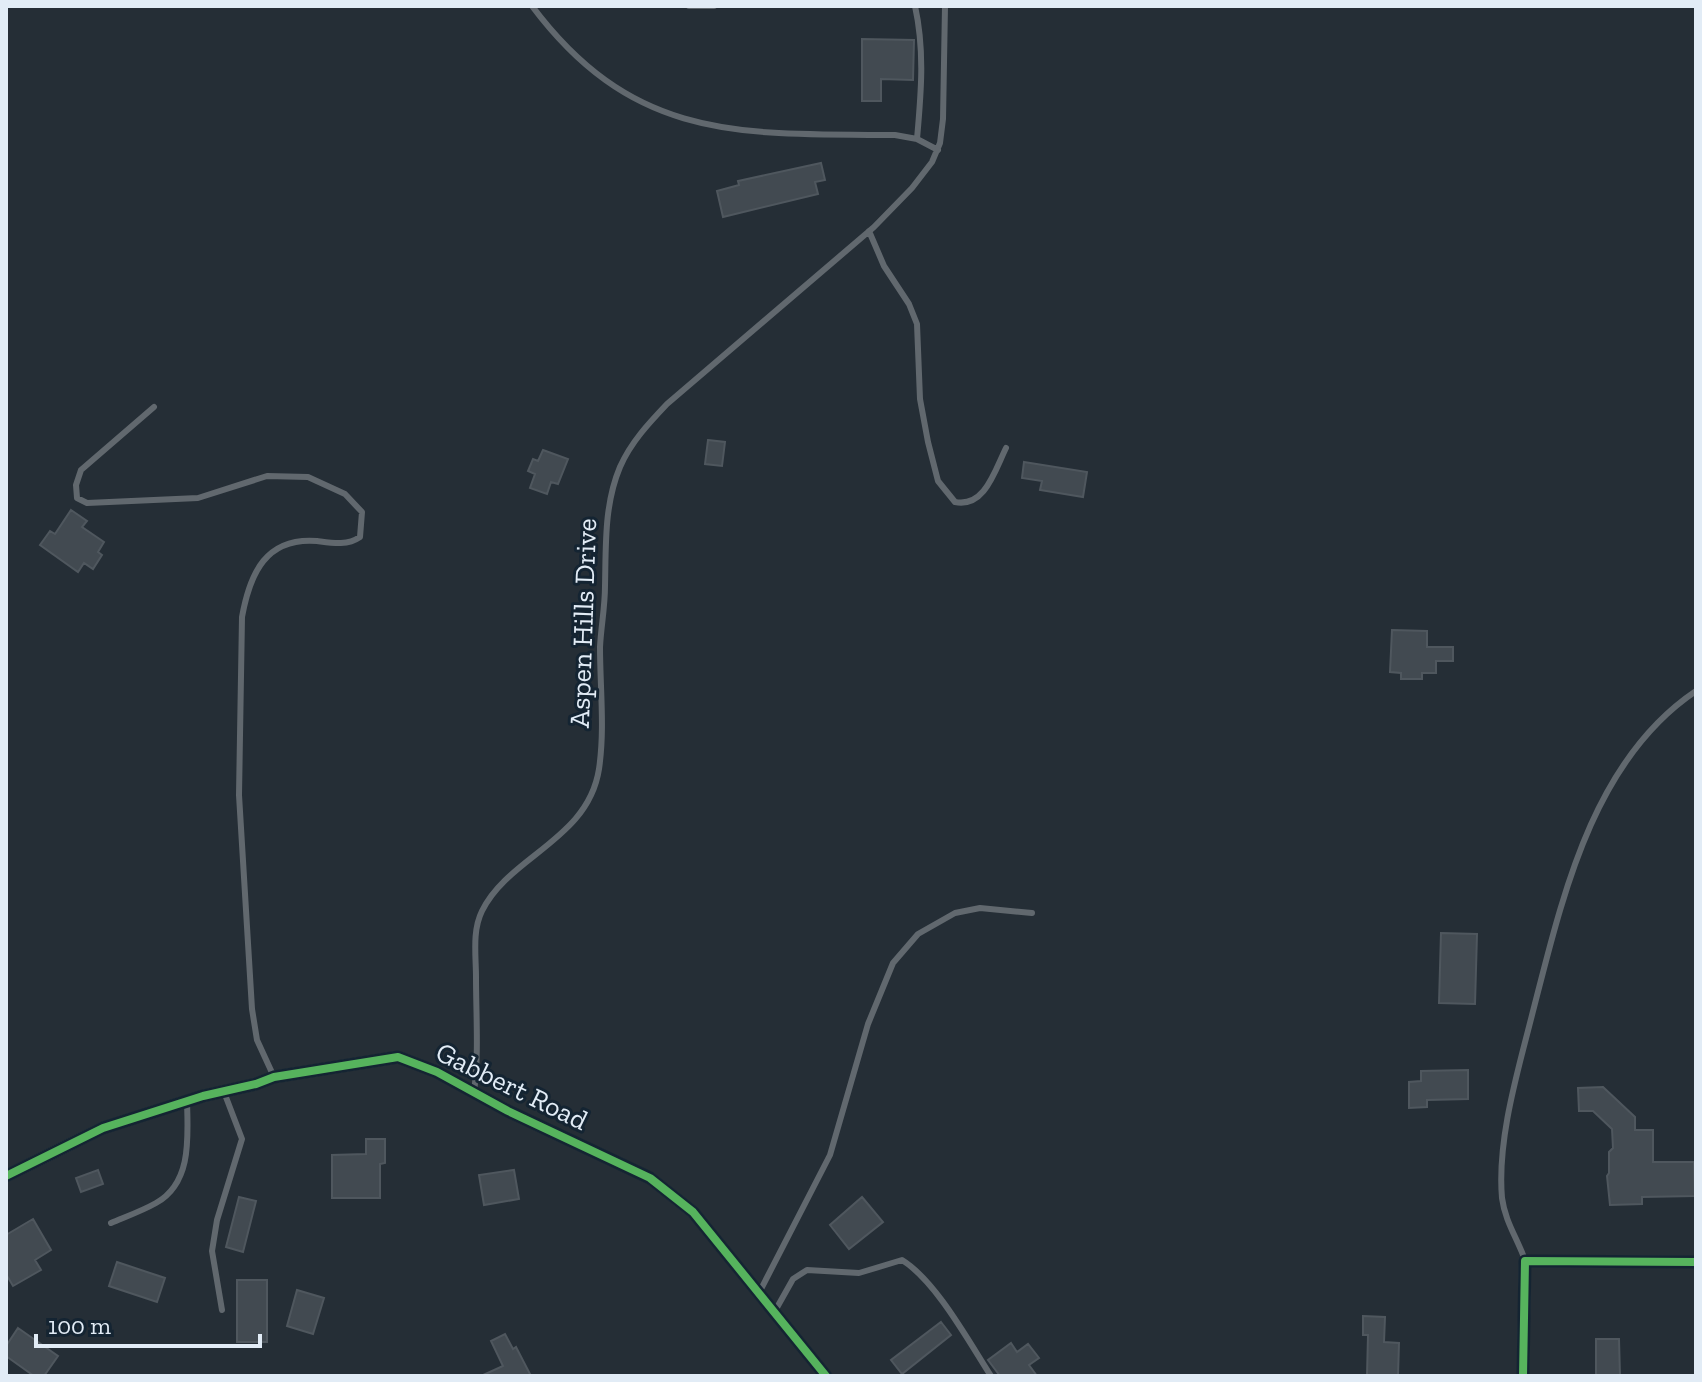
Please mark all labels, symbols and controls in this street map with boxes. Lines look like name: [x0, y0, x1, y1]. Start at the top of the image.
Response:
street label: Aspen Hills Drive: [563, 518, 603, 728]
street label: Gabbert Road: [431, 1035, 593, 1137]
scale bar: [36, 1298, 260, 1348]
text: 100 m: [48, 1311, 111, 1340]

